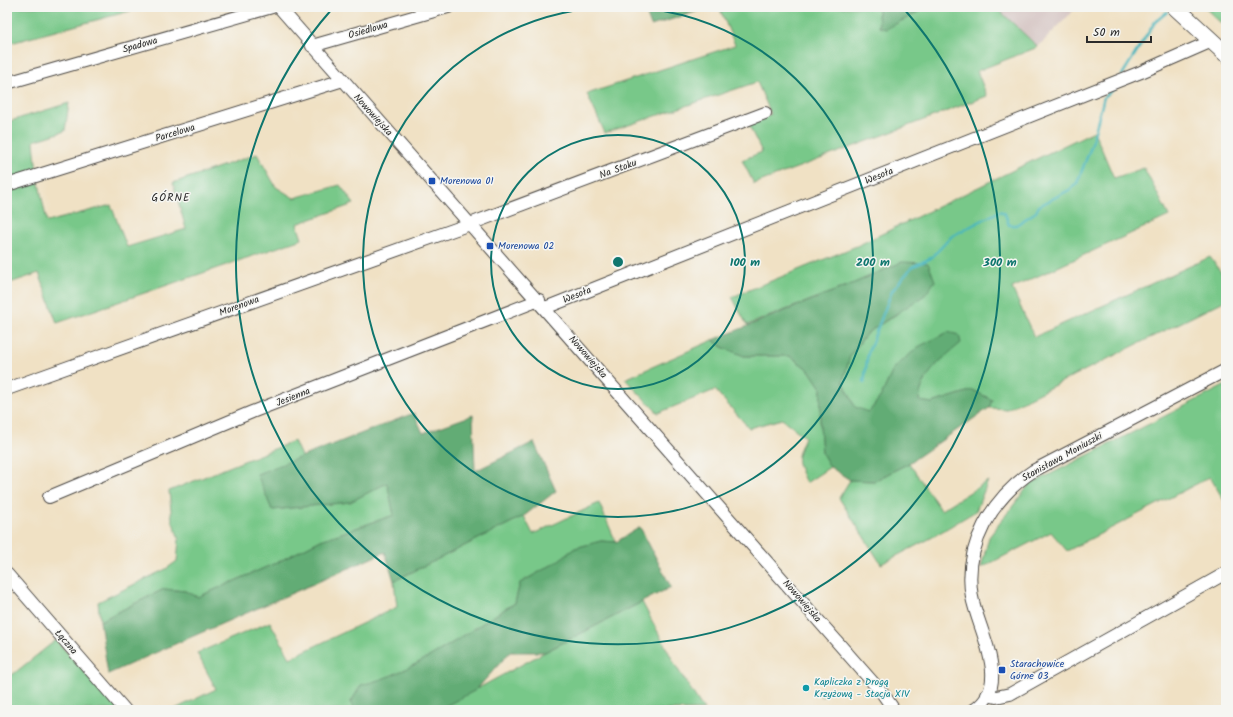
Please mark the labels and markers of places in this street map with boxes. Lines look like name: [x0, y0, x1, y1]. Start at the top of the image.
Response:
place label: Morenowa 01: [440, 173, 494, 189]
marker: Morenowa 01: [427, 176, 437, 186]
place label: Morenowa 02: [498, 238, 555, 254]
marker: Morenowa 02: [485, 241, 495, 251]
centre of rings: [611, 255, 625, 269]
place label: Starachowice Górne 03: [1010, 656, 1065, 684]
marker: Starachowice Górne 03: [997, 665, 1007, 675]
place label: Kapliczka z Drogą Krzyżową - Stacja XIV: [814, 674, 910, 702]
marker: Kapliczka z Drogą Krzyżową - Stacja XIV: [801, 683, 811, 693]

